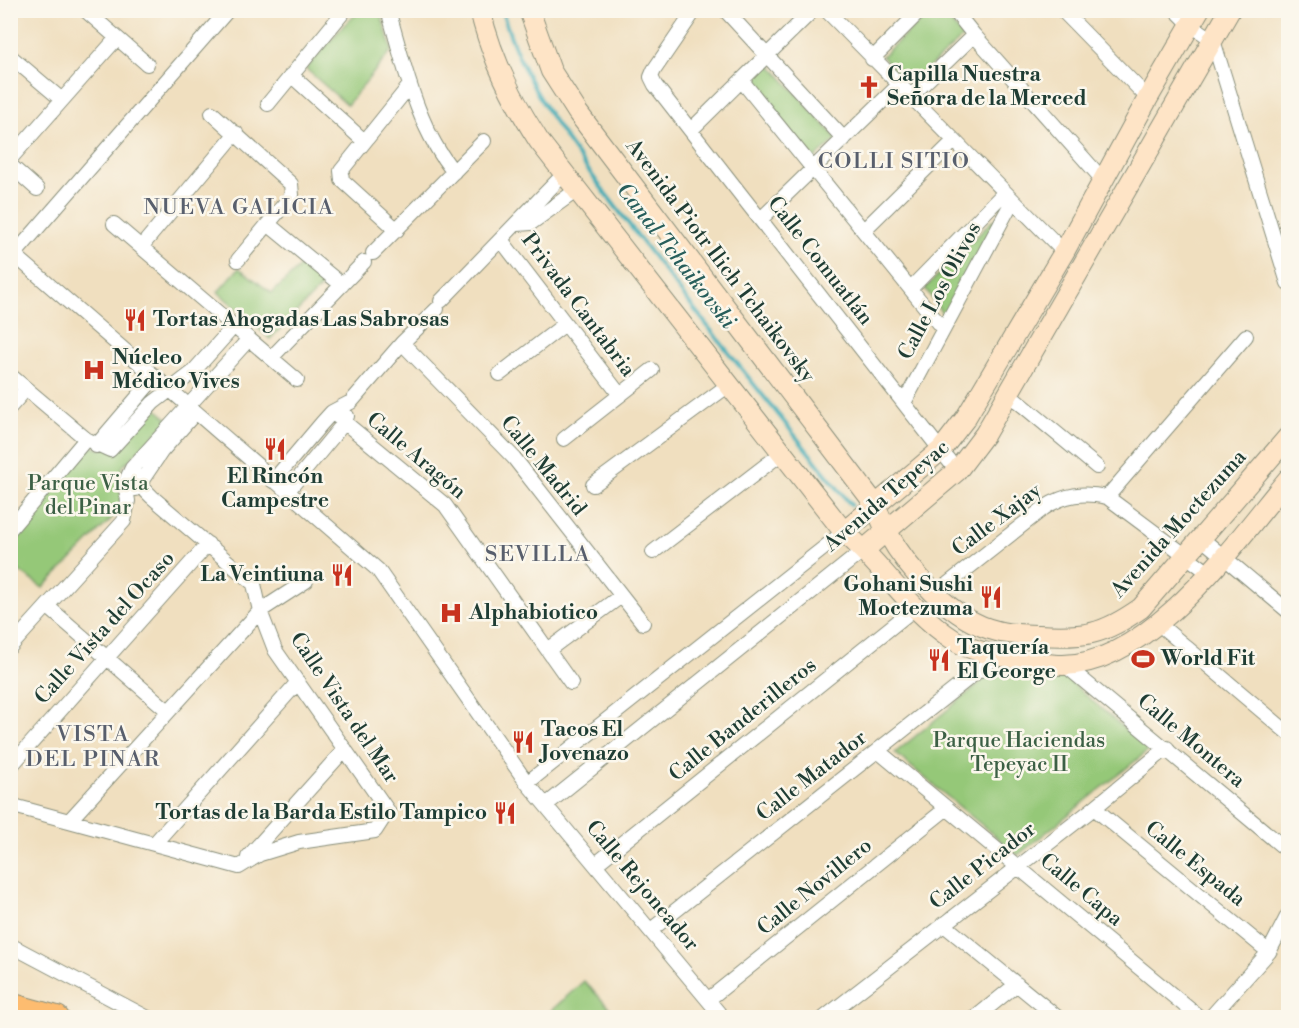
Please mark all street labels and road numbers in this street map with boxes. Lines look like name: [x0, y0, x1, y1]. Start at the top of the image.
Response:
street label: Avenida Piotr Ilich Tchaikovsky: [619, 133, 821, 389]
street label: Calle Comuatlán: [762, 191, 879, 331]
street label: Calle Los Olivos: [893, 218, 987, 364]
street label: Privada Cantabria: [515, 228, 641, 382]
street label: Calle Aragón: [361, 407, 471, 505]
street label: Calle Madrid: [495, 410, 591, 522]
street label: Avenida Tepeyac: [818, 434, 955, 558]
street label: Avenida Moctezuma: [1105, 444, 1253, 604]
street label: Calle Xajay: [947, 477, 1047, 562]
street label: Calle Vista del Ocaso: [29, 546, 181, 710]
street label: Calle Vista del Mar: [284, 628, 404, 788]
street label: Calle Banderilleros: [664, 653, 822, 787]
street label: Calle Montera: [1132, 688, 1250, 794]
street label: Calle Matador: [752, 725, 872, 827]
street label: Calle Rejoneador: [580, 815, 704, 957]
street label: Calle Picador: [925, 816, 1041, 916]
street label: Calle Espada: [1140, 816, 1251, 913]
street label: Calle Novillero: [752, 833, 878, 941]
street label: Calle Capa: [1034, 848, 1128, 932]

